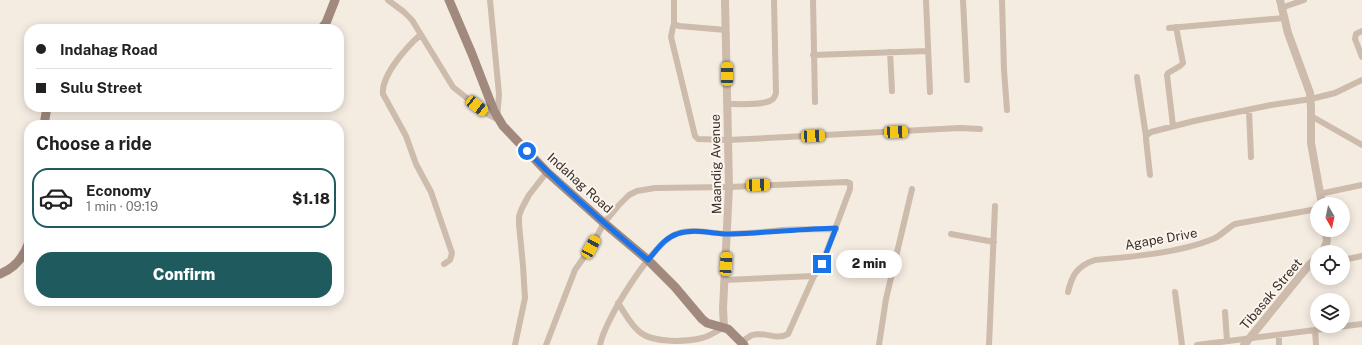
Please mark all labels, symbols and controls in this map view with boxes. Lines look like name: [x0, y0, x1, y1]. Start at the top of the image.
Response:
text: Indahag Road: [60, 41, 158, 58]
car: [721, 62, 733, 86]
text: Sulu Street: [60, 79, 142, 96]
car: [464, 94, 490, 118]
street label: Maandig Avenue: [708, 114, 724, 214]
car: [884, 125, 908, 139]
car: [801, 129, 825, 143]
text: Choose a ride: [36, 133, 152, 154]
route start: [518, 142, 536, 160]
street label: Indahag Road: [544, 150, 616, 216]
car: [746, 179, 770, 191]
icon: car: [38, 180, 74, 216]
text: Economy: [86, 182, 151, 199]
text: $1.18: [292, 190, 330, 207]
north arrow: [1310, 197, 1350, 237]
map controls: [1310, 197, 1350, 333]
text: 1 min · 09:19: [86, 199, 158, 214]
street label: Agape Drive: [1124, 225, 1198, 253]
car: [580, 234, 602, 260]
button: locate: [1310, 245, 1350, 285]
callout: 2 min: [836, 250, 902, 278]
button: Confirm: [36, 252, 332, 298]
car: [719, 252, 733, 276]
route end: [813, 255, 831, 273]
street label: Tibasak Street: [1237, 255, 1305, 333]
text: 2 min: [852, 256, 886, 271]
button: layers: [1310, 293, 1350, 333]

